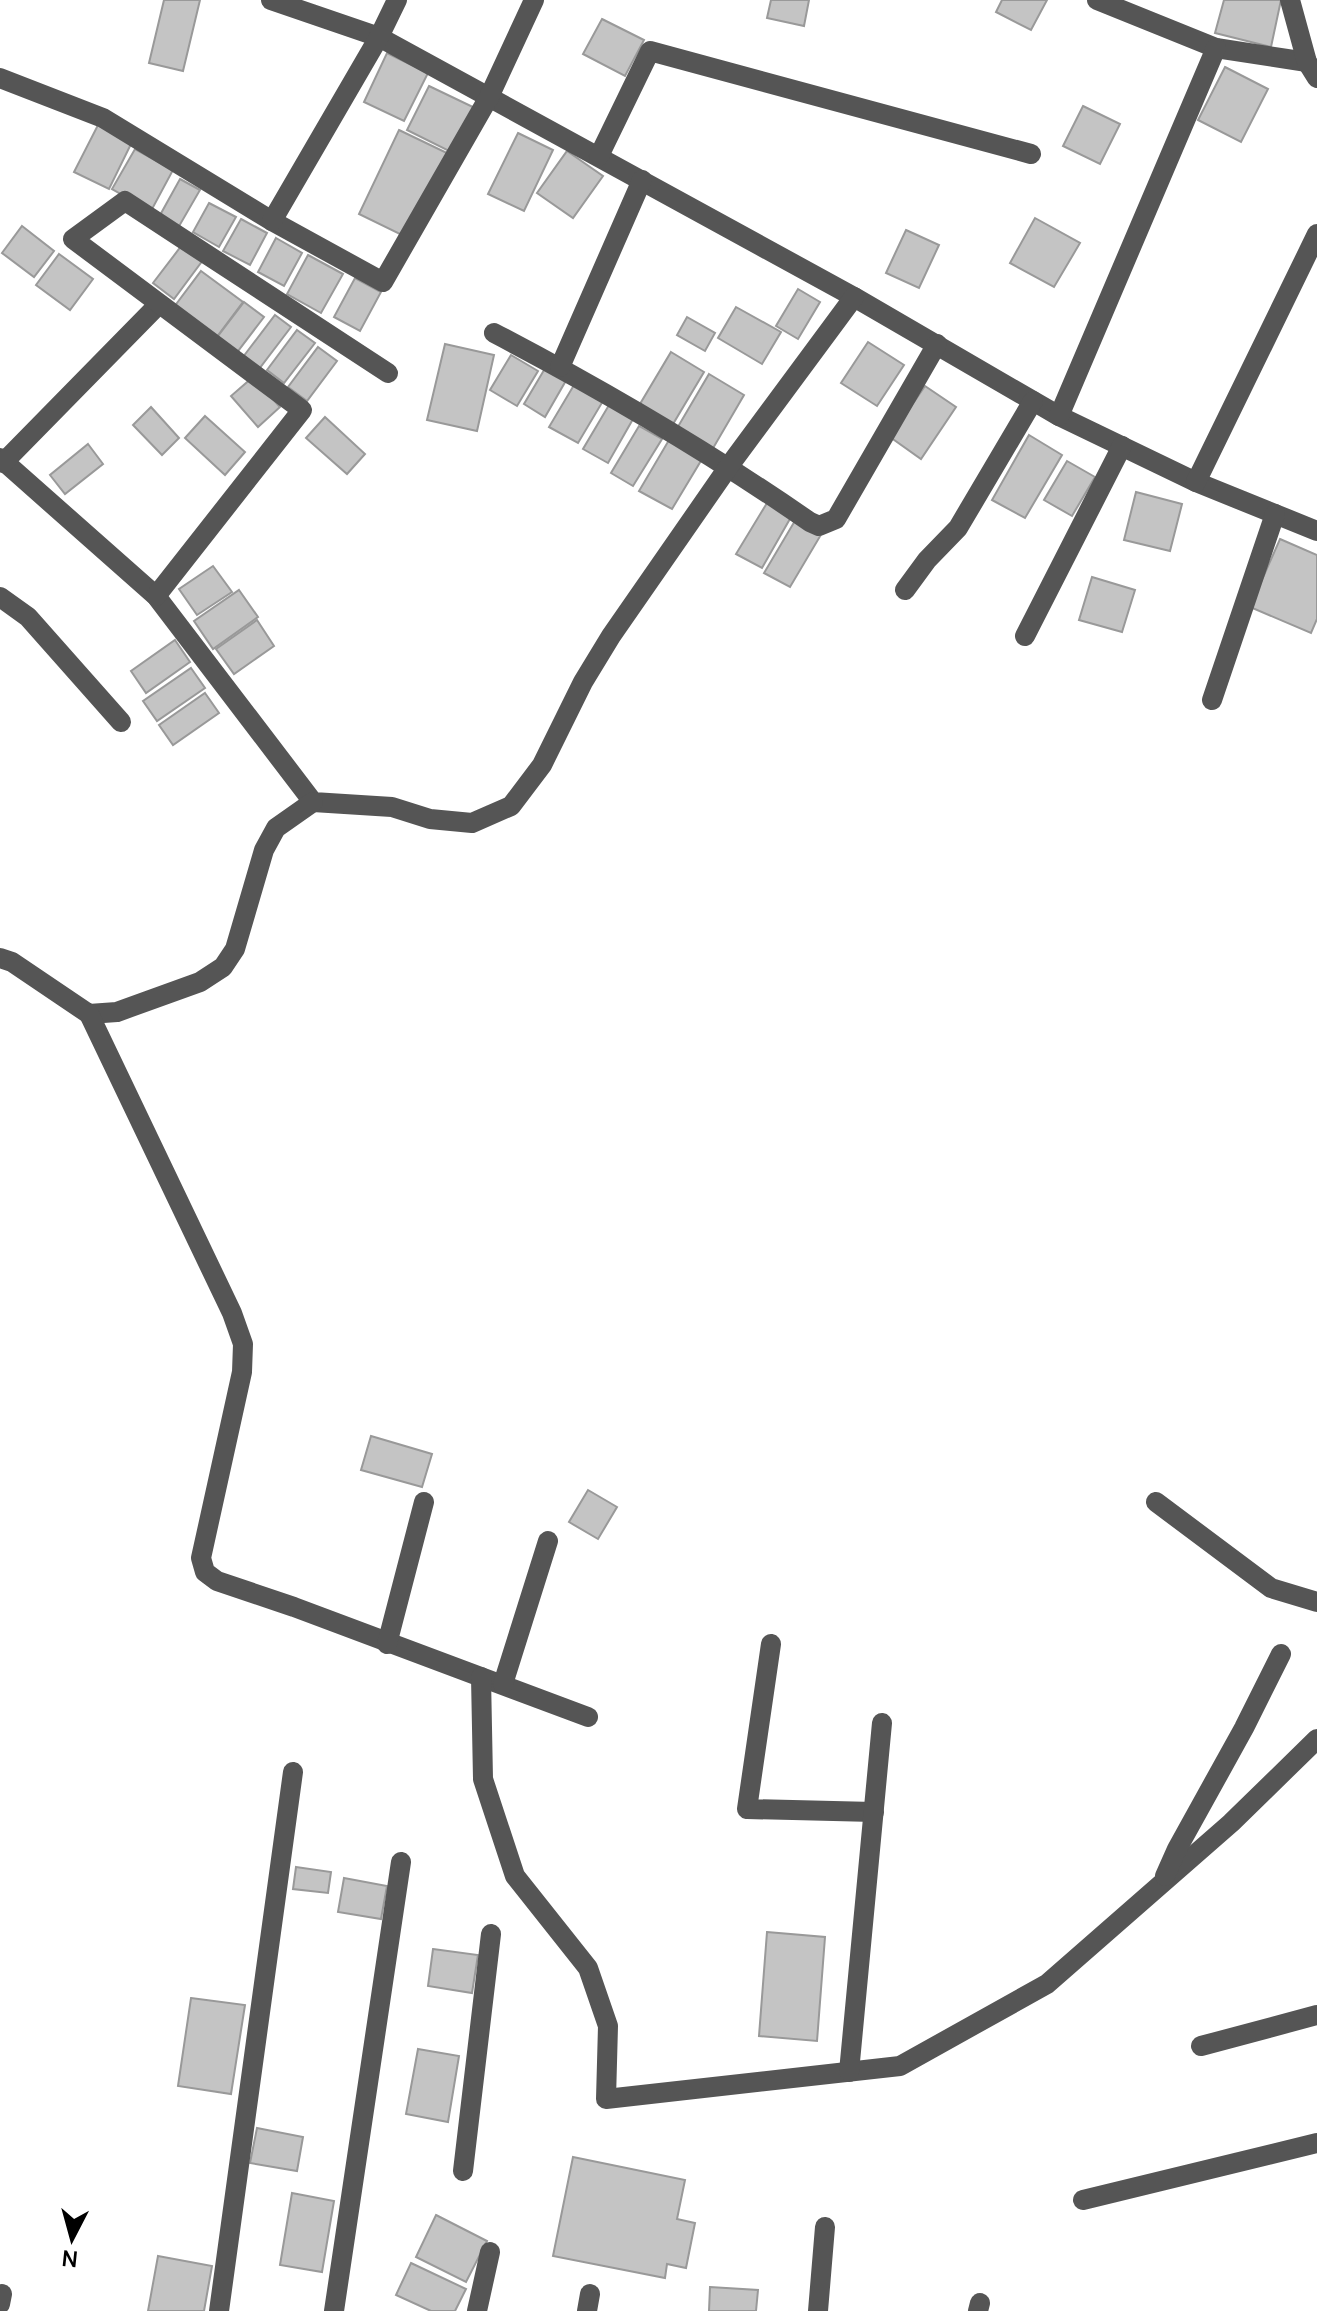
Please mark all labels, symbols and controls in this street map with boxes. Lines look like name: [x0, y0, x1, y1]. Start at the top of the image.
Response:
north arrow: [32, 2199, 112, 2279]
text: N: [60, 2243, 79, 2275]

